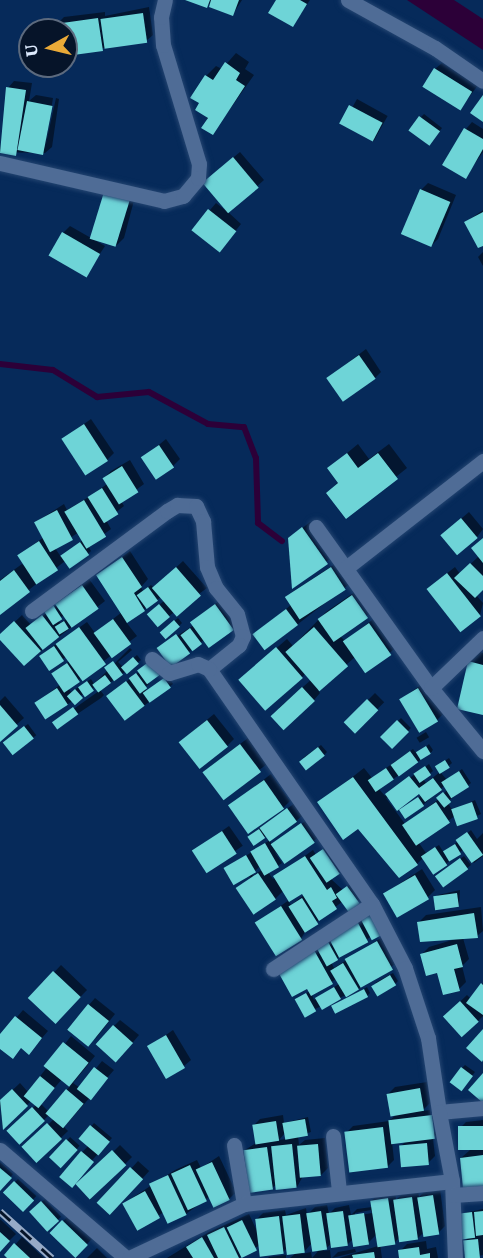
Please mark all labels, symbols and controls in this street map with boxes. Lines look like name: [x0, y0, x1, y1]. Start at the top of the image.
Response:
north arrow: [18, 18, 78, 78]
text: U: [21, 43, 42, 58]

